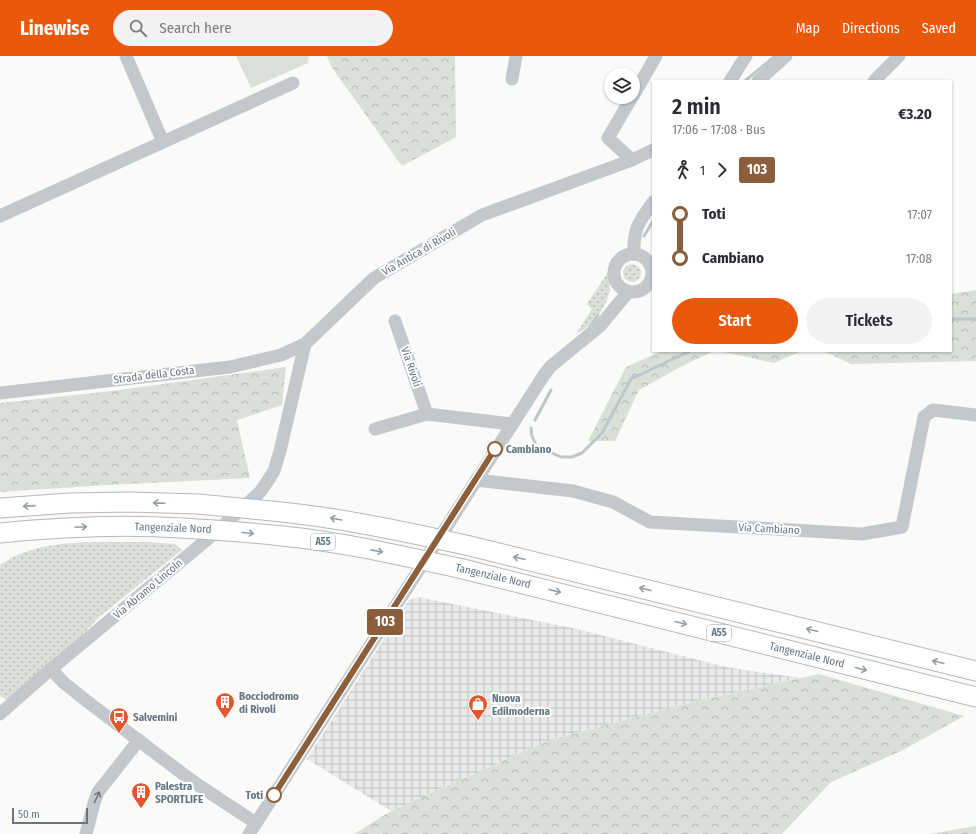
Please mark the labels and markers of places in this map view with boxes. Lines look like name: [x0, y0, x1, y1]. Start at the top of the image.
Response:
marker: Cambiano: [487, 441, 503, 457]
place label: Cambiano: [506, 443, 552, 456]
place label: Bocciodromo di Rivoli: [239, 690, 299, 716]
building icon: Bocciodromo di Rivoli: [214, 691, 236, 719]
place label: Nuova Edilmoderna: [492, 692, 550, 718]
shop icon: Nuova Edilmoderna: [467, 693, 489, 721]
bus stop icon: Salvemini: [108, 706, 130, 734]
place label: Salvemini: [133, 711, 178, 724]
place label: Palestra SPORTLIFE: [155, 780, 203, 806]
building icon: Palestra SPORTLIFE: [130, 781, 152, 809]
marker: Toti: [266, 787, 282, 803]
place label: Toti: [246, 789, 263, 802]

